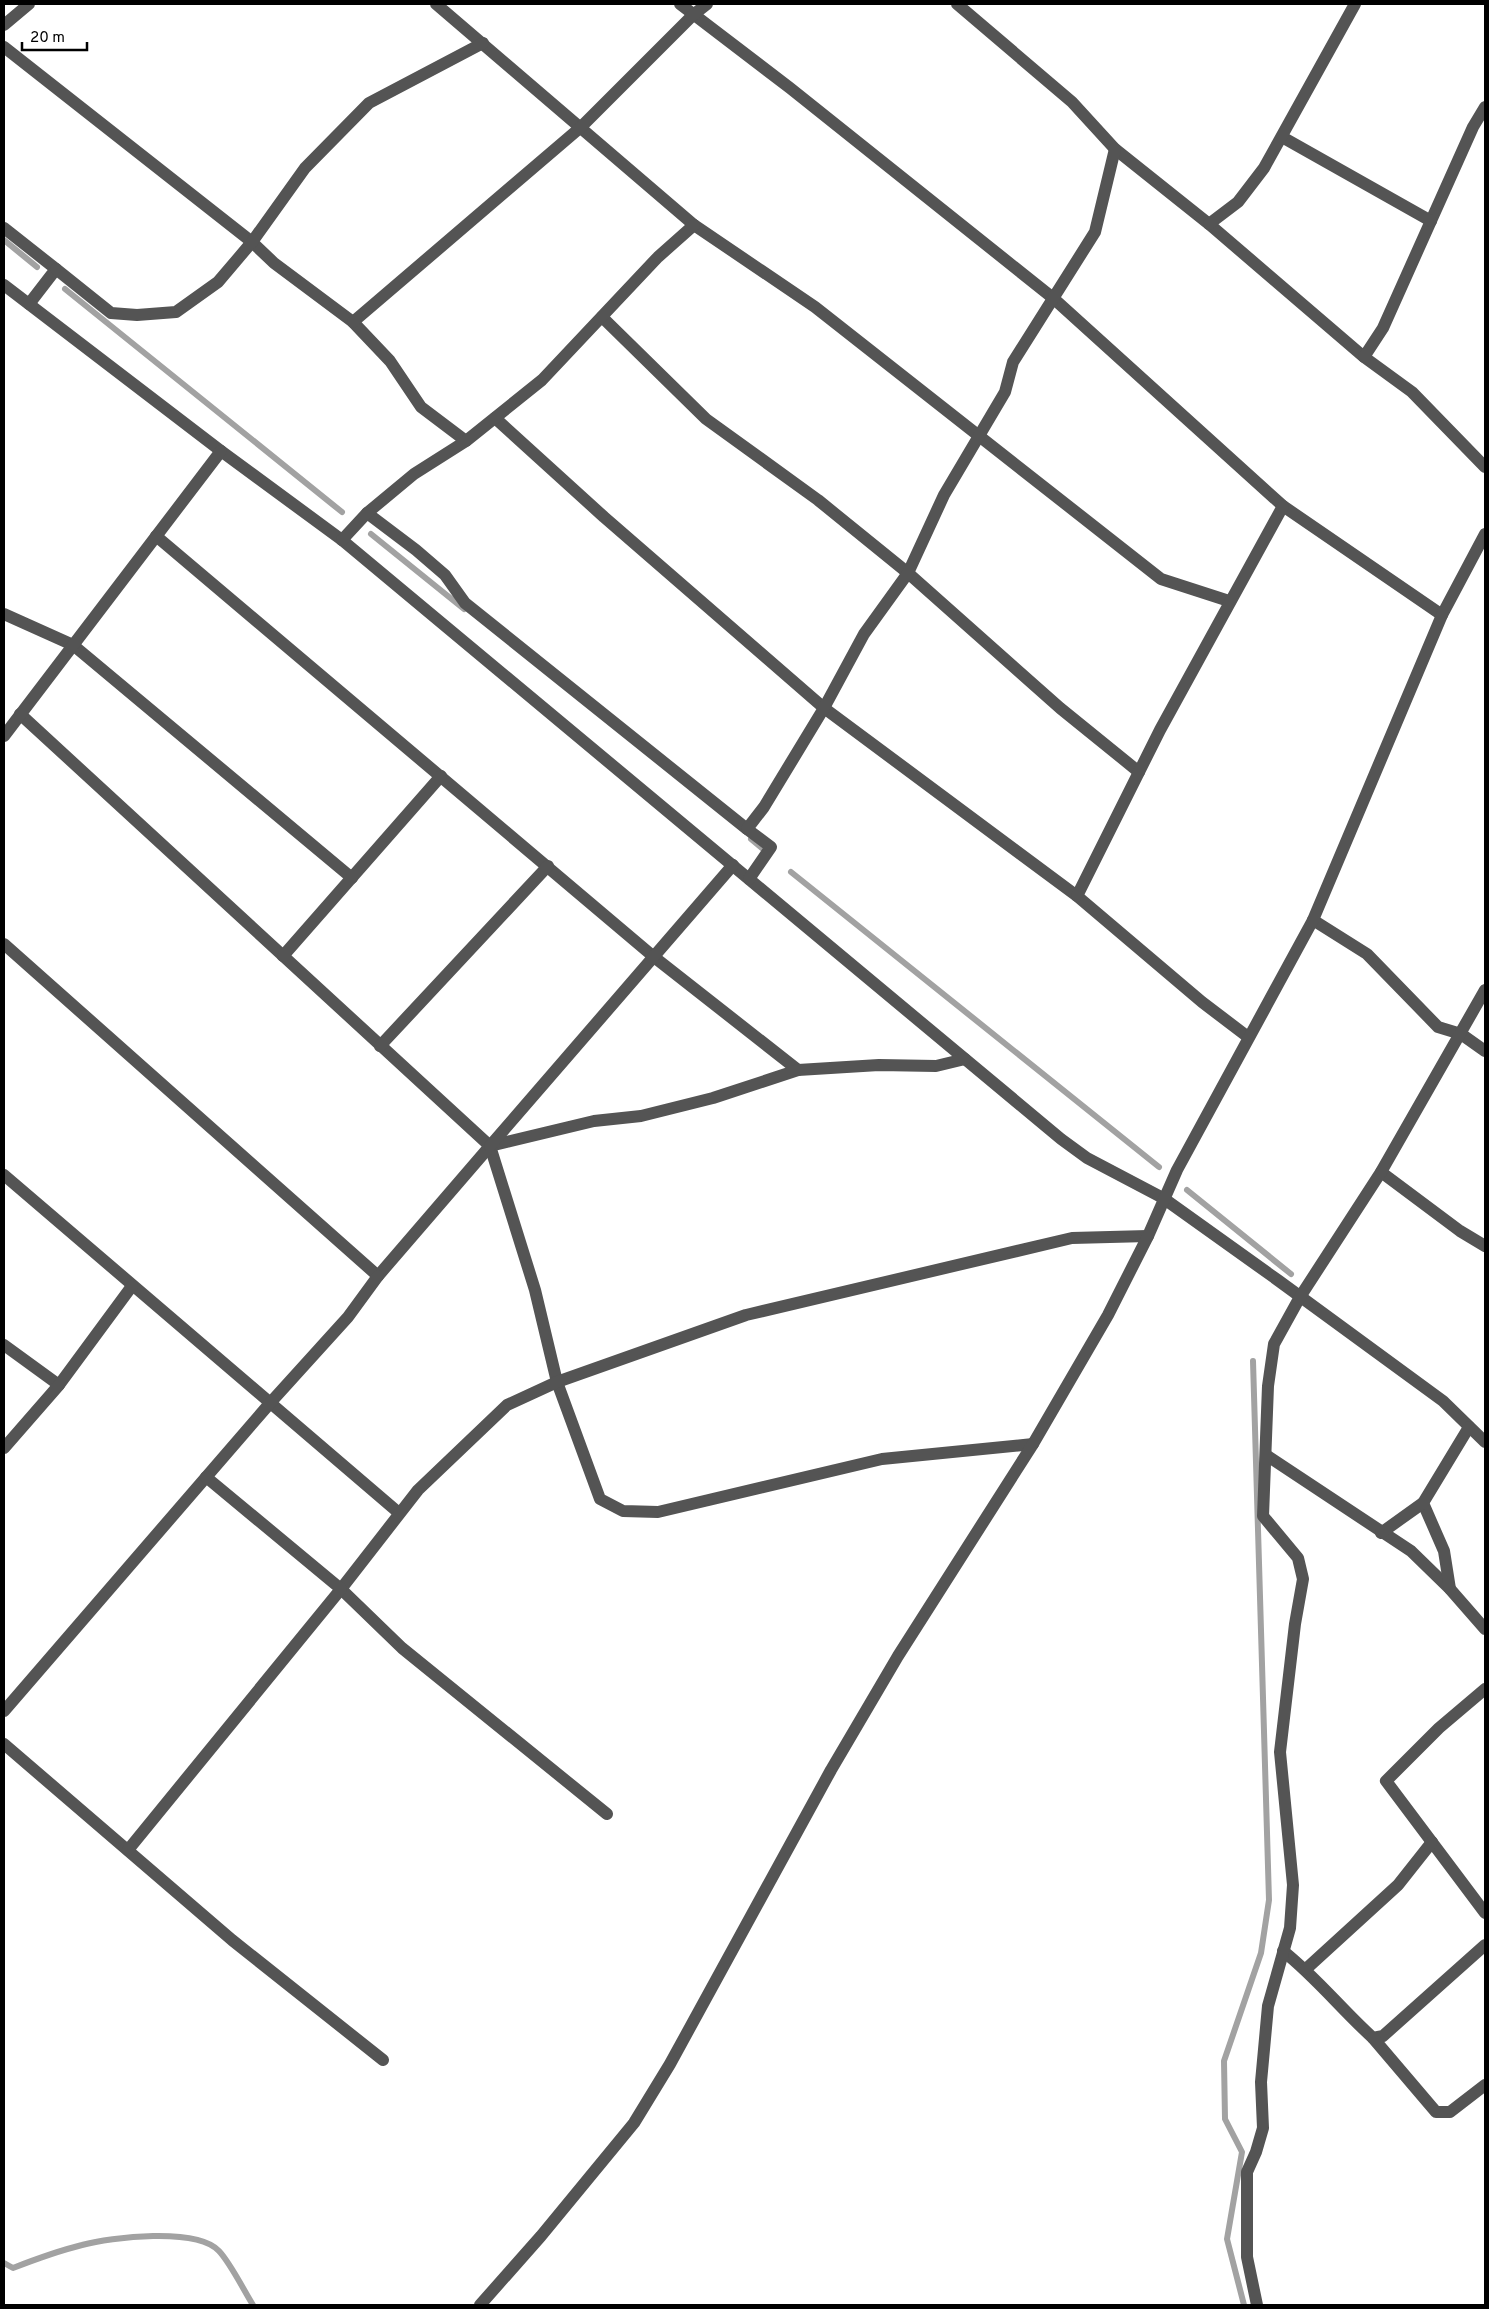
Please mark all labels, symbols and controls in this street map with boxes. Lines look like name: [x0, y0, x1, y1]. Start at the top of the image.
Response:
scale bar: [22, 20, 88, 52]
text: 20 m: [30, 29, 65, 48]

